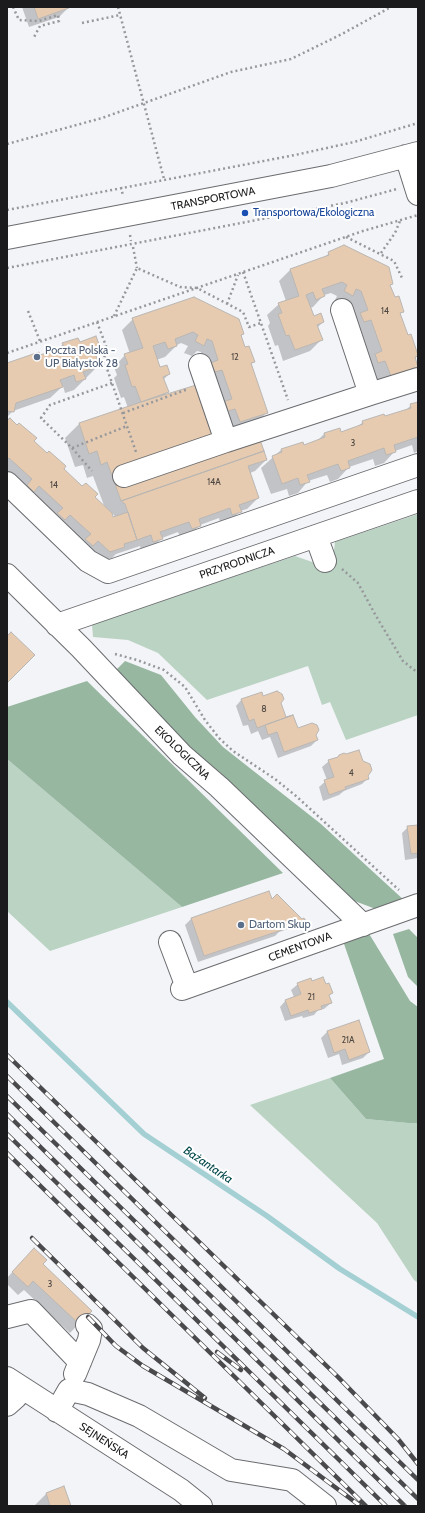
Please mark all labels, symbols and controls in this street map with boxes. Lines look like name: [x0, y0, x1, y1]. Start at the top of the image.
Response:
street label: TRANSPORTOWA: [170, 184, 256, 214]
place label: Transportowa/Ekologiczna: [253, 206, 374, 220]
marker: Transportowa/Ekologiczna: [240, 208, 250, 218]
house number: 14: [381, 306, 389, 316]
place label: Poczta Polska - UP Białystok 28: [45, 344, 118, 370]
marker: Poczta Polska - UP Białystok 28: [32, 352, 42, 362]
house number: 12: [231, 352, 239, 362]
house number: 3: [351, 438, 355, 448]
house number: 14A: [207, 477, 221, 487]
house number: 14: [50, 480, 58, 490]
street label: PRZYRODNICZA: [198, 544, 276, 582]
house number: 8: [261, 704, 267, 714]
street label: EKOLOGICZNA: [152, 723, 212, 783]
house number: 4: [348, 768, 354, 778]
place label: Dartom Skup: [249, 918, 311, 932]
marker: Dartom Skup: [236, 920, 246, 930]
street label: CEMENTOWA: [267, 929, 333, 965]
house number: 21: [307, 992, 315, 1002]
house number: 21A: [341, 1035, 355, 1045]
water label: Bażantarka: [181, 1143, 235, 1187]
house number: 3: [48, 1279, 52, 1289]
street label: SEJNEŃSKA: [77, 1420, 131, 1462]

